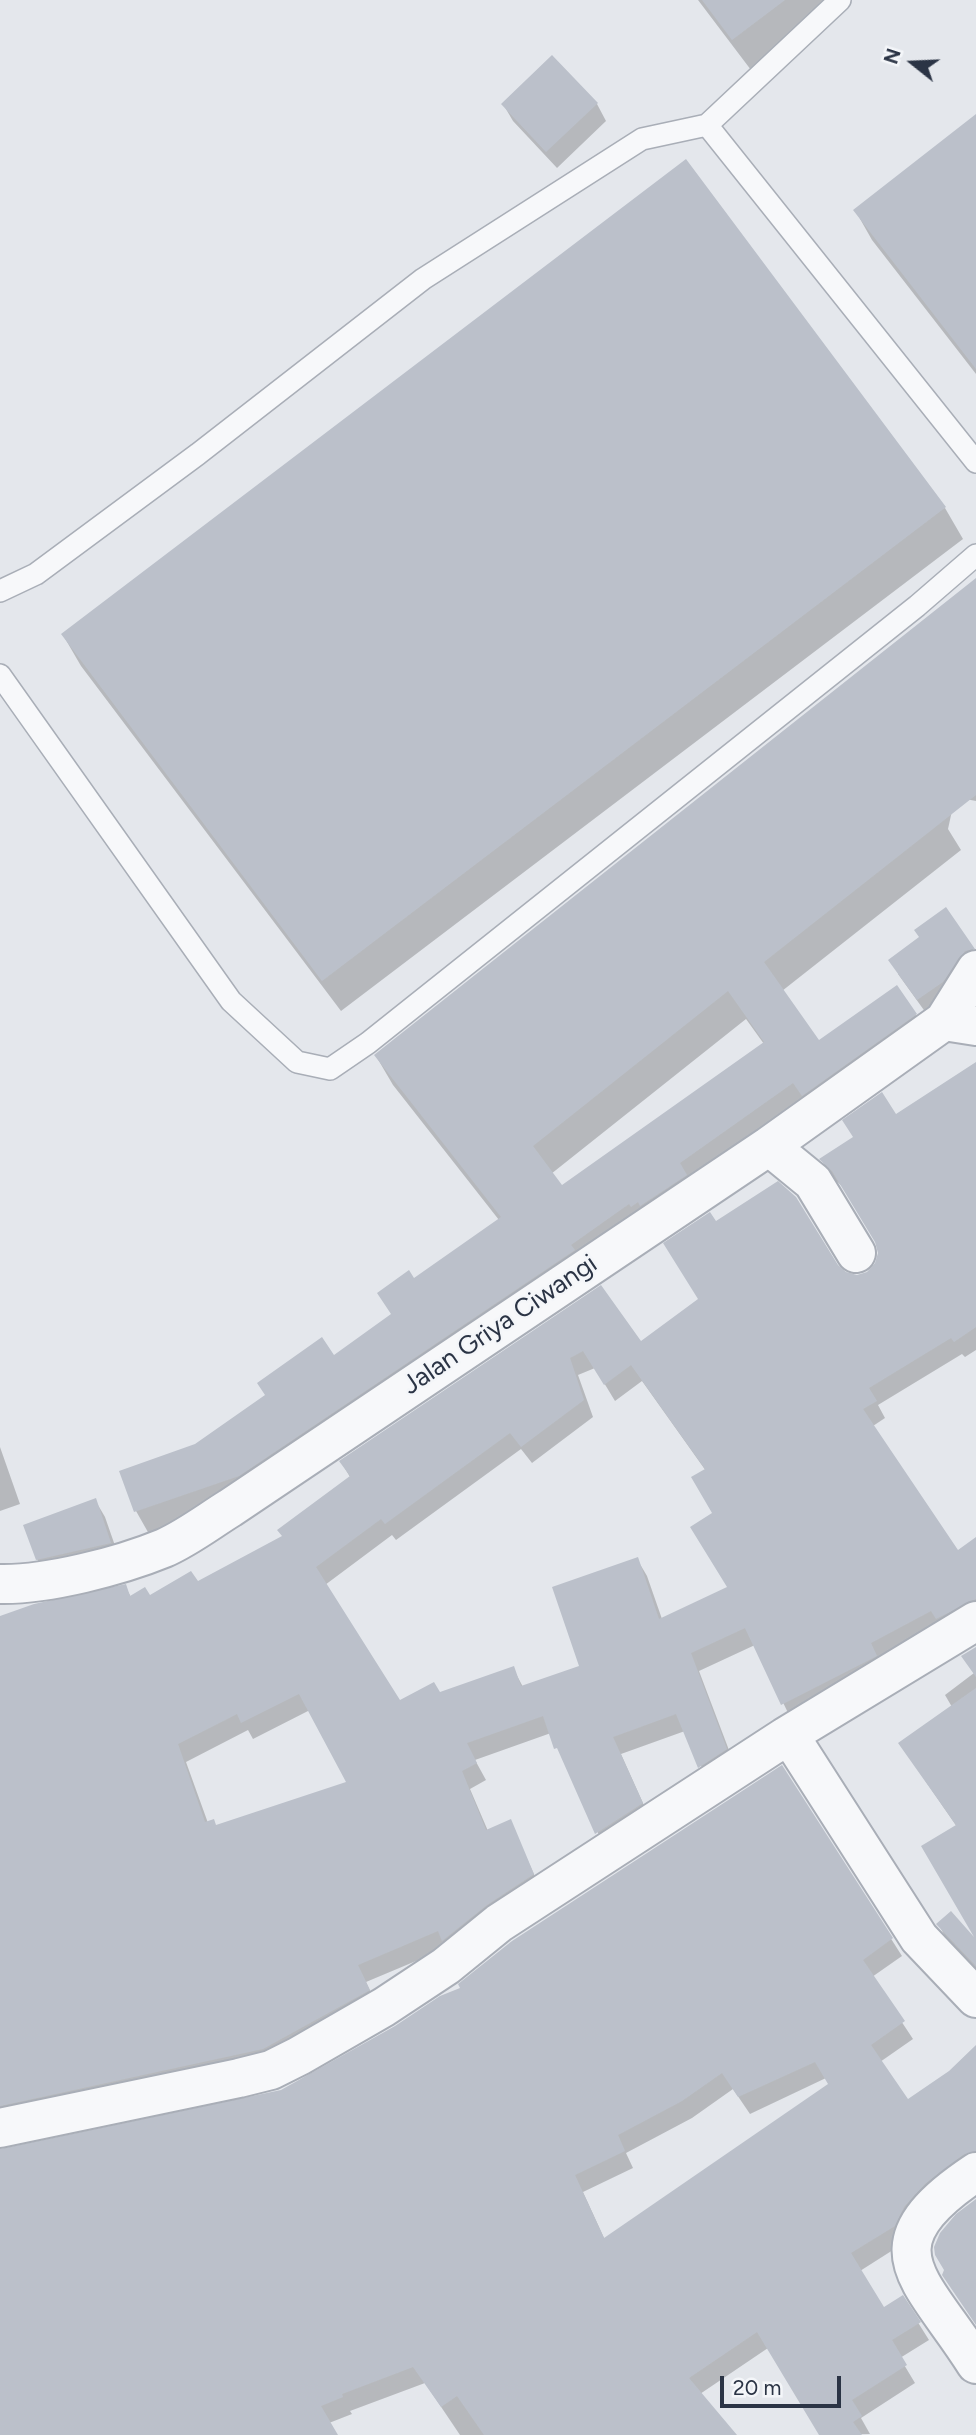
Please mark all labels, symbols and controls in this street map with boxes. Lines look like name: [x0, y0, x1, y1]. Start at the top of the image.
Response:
north arrow: [878, 28, 948, 98]
text: N: [879, 46, 906, 67]
street label: Jalan Griya Ciwangi: [397, 1248, 603, 1402]
scale bar: [724, 2362, 845, 2406]
text: 20 m: [733, 2375, 781, 2400]

